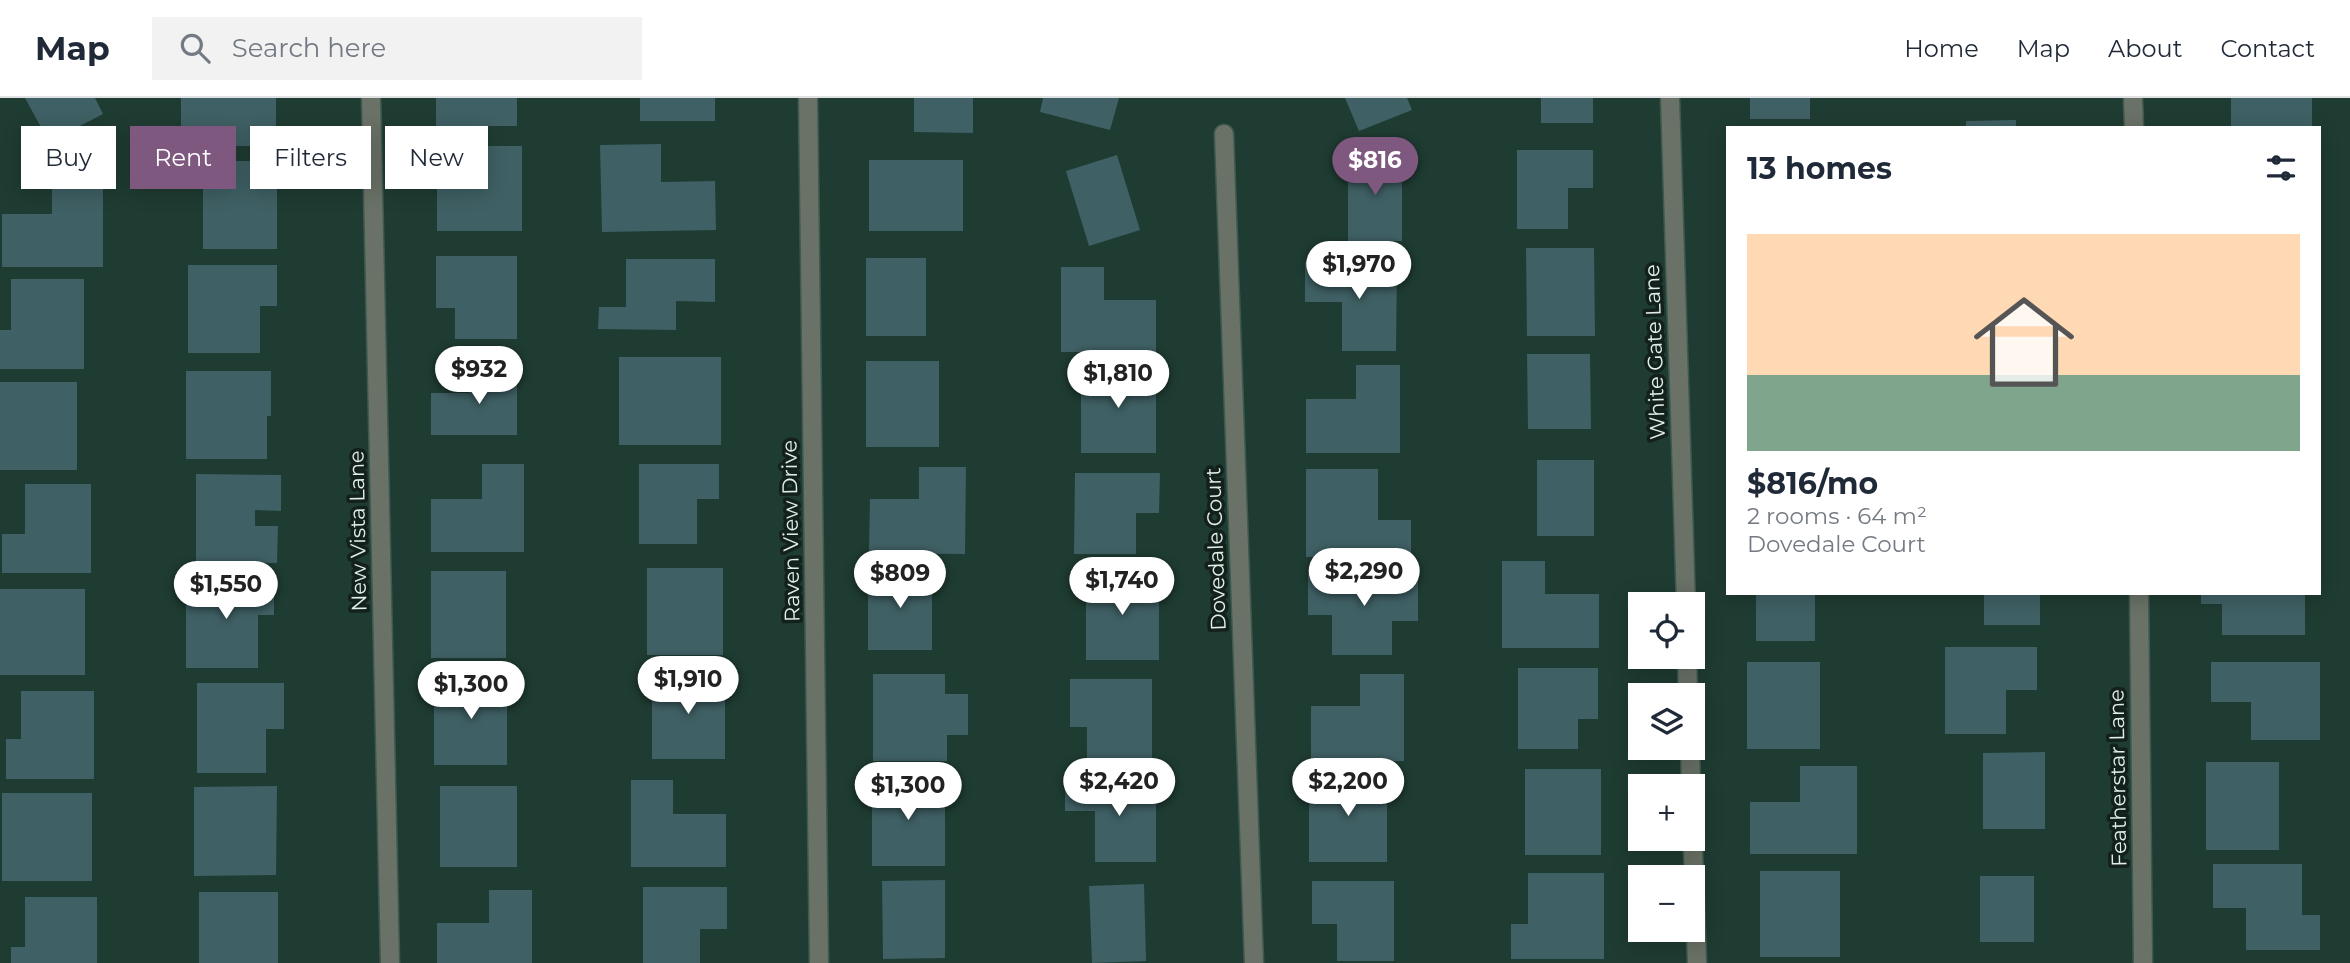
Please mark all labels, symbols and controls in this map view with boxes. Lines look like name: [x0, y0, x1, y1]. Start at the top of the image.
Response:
search box: [152, 17, 642, 80]
text: Map: [35, 28, 110, 68]
icon: search: [176, 29, 214, 67]
text: Search here: [232, 32, 386, 64]
text: Home: [1904, 34, 1979, 63]
text: Map: [2017, 34, 2070, 63]
text: About: [2108, 34, 2182, 63]
text: Contact: [2220, 34, 2315, 63]
chip: Buy: [21, 126, 116, 189]
chip: Rent: [130, 126, 236, 189]
chip: Filters: [250, 126, 371, 189]
chip: New: [385, 126, 488, 189]
pin: $816: [1334, 138, 1416, 197]
text: $816: [1348, 146, 1402, 174]
icon: filters: [2262, 149, 2300, 187]
text: 13 homes: [1747, 150, 1892, 187]
pin: $1,970: [1302, 242, 1416, 301]
text: $1,970: [1322, 250, 1396, 278]
street label: White Gate Lane: [1639, 264, 1670, 440]
icon: home: [1961, 279, 2087, 405]
pin: $932: [438, 346, 520, 406]
pin: $1,810: [1061, 350, 1175, 410]
text: $932: [451, 355, 507, 383]
text: $1,810: [1083, 359, 1153, 387]
street label: Raven View Drive: [776, 440, 805, 622]
street label: New Vista Lane: [344, 450, 371, 612]
text: $816/mo: [1747, 465, 1878, 502]
street label: Dovedale Court: [1200, 467, 1231, 631]
text: 2 rooms · 64 m²: [1747, 502, 1927, 530]
text: Dovedale Court: [1747, 530, 1926, 558]
pin: $2,290: [1307, 548, 1421, 608]
pin: $809: [859, 550, 941, 610]
text: $2,290: [1325, 557, 1403, 585]
pin: $1,740: [1065, 558, 1179, 617]
text: $809: [870, 559, 930, 587]
pin: $1,550: [169, 561, 283, 621]
text: $1,740: [1085, 566, 1159, 594]
text: $1,550: [190, 570, 262, 598]
map controls: [1628, 592, 1705, 942]
button: locate: [1628, 592, 1705, 669]
pin: $1,910: [631, 656, 745, 716]
pin: $1,300: [414, 662, 528, 721]
text: $1,910: [654, 665, 722, 693]
text: $1,300: [434, 670, 508, 698]
button: layers: [1628, 683, 1705, 760]
street label: Featherstar Lane: [2103, 689, 2132, 867]
pin: $2,420: [1062, 758, 1176, 818]
pin: $2,200: [1291, 758, 1405, 818]
pin: $1,300: [851, 762, 965, 822]
text: $2,420: [1079, 767, 1159, 795]
text: $2,200: [1308, 767, 1388, 795]
text: $1,300: [871, 771, 945, 799]
button: +: [1628, 774, 1705, 851]
button: −: [1628, 865, 1705, 942]

